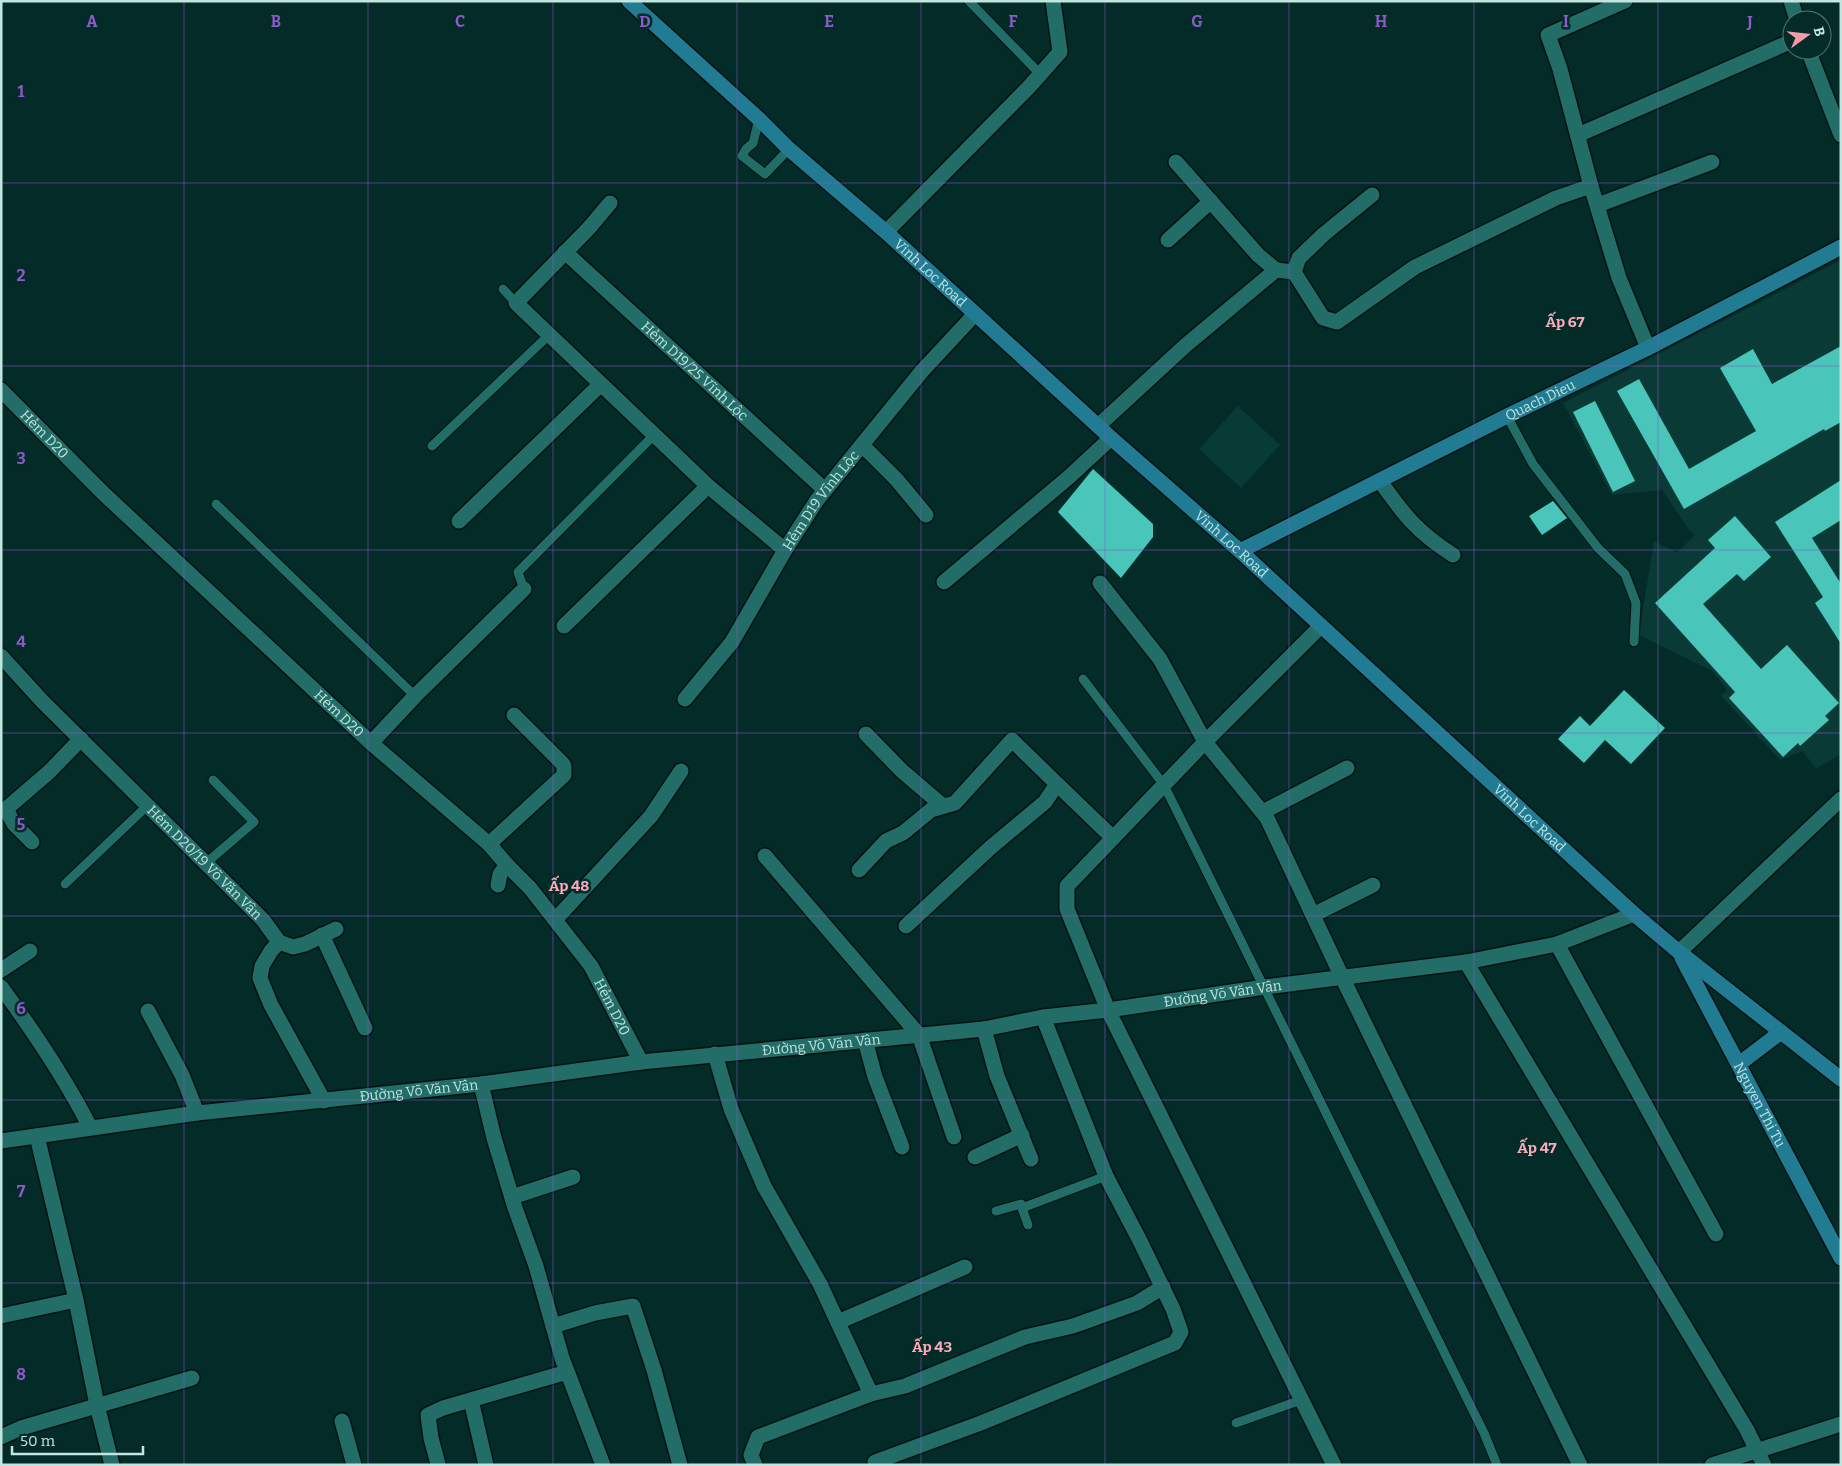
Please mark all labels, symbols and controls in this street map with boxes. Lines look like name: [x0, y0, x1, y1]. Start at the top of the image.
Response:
north arrow: [1782, 10, 1832, 60]
text: A: [86, 12, 98, 31]
text: B: [271, 12, 281, 31]
text: C: [455, 12, 465, 31]
text: D: [639, 12, 651, 31]
text: E: [824, 12, 834, 31]
text: F: [1009, 12, 1018, 31]
text: G: [1191, 12, 1203, 31]
text: H: [1375, 12, 1388, 31]
text: I: [1563, 12, 1569, 31]
text: J: [1746, 12, 1753, 31]
text: B: [1810, 25, 1828, 38]
text: 1: [18, 82, 25, 101]
street label: Vinh Loc Road: [891, 235, 970, 310]
text: 2: [16, 266, 26, 285]
district label: Ấp 67: [1545, 311, 1585, 331]
street label: Hẻm D19/25 Vĩnh Lộc: [638, 318, 752, 424]
street label: Quach Dieu: [1502, 376, 1578, 424]
street label: Hẻm D20: [17, 406, 72, 462]
street label: Hẻm D19 Vĩnh Lộc: [779, 447, 862, 553]
text: 3: [16, 449, 26, 468]
street label: Vinh Loc Road: [1191, 507, 1271, 581]
text: 4: [16, 632, 26, 651]
street label: Hẻm D20: [311, 686, 367, 741]
street label: Vinh Loc Road: [1490, 780, 1569, 855]
street label: Hẻm D20/19 Võ Văn Vân: [144, 802, 266, 923]
text: 5: [17, 815, 26, 834]
district label: Ấp 48: [549, 875, 589, 895]
street label: Hẻm D20: [591, 976, 634, 1038]
street label: Đường Võ Văn Vân: [1163, 976, 1283, 1010]
text: 6: [16, 999, 26, 1018]
street label: Đường Võ Văn Vân: [761, 1030, 881, 1059]
street label: Nguyen Thi Tu: [1730, 1059, 1789, 1150]
street label: Đường Võ Văn Vân: [359, 1076, 479, 1105]
district label: Ấp 47: [1517, 1137, 1557, 1157]
text: 7: [17, 1182, 26, 1201]
district label: Ấp 43: [912, 1336, 952, 1356]
text: 8: [16, 1365, 26, 1384]
scale bar: [12, 1424, 144, 1456]
text: 50 m: [20, 1432, 56, 1450]

